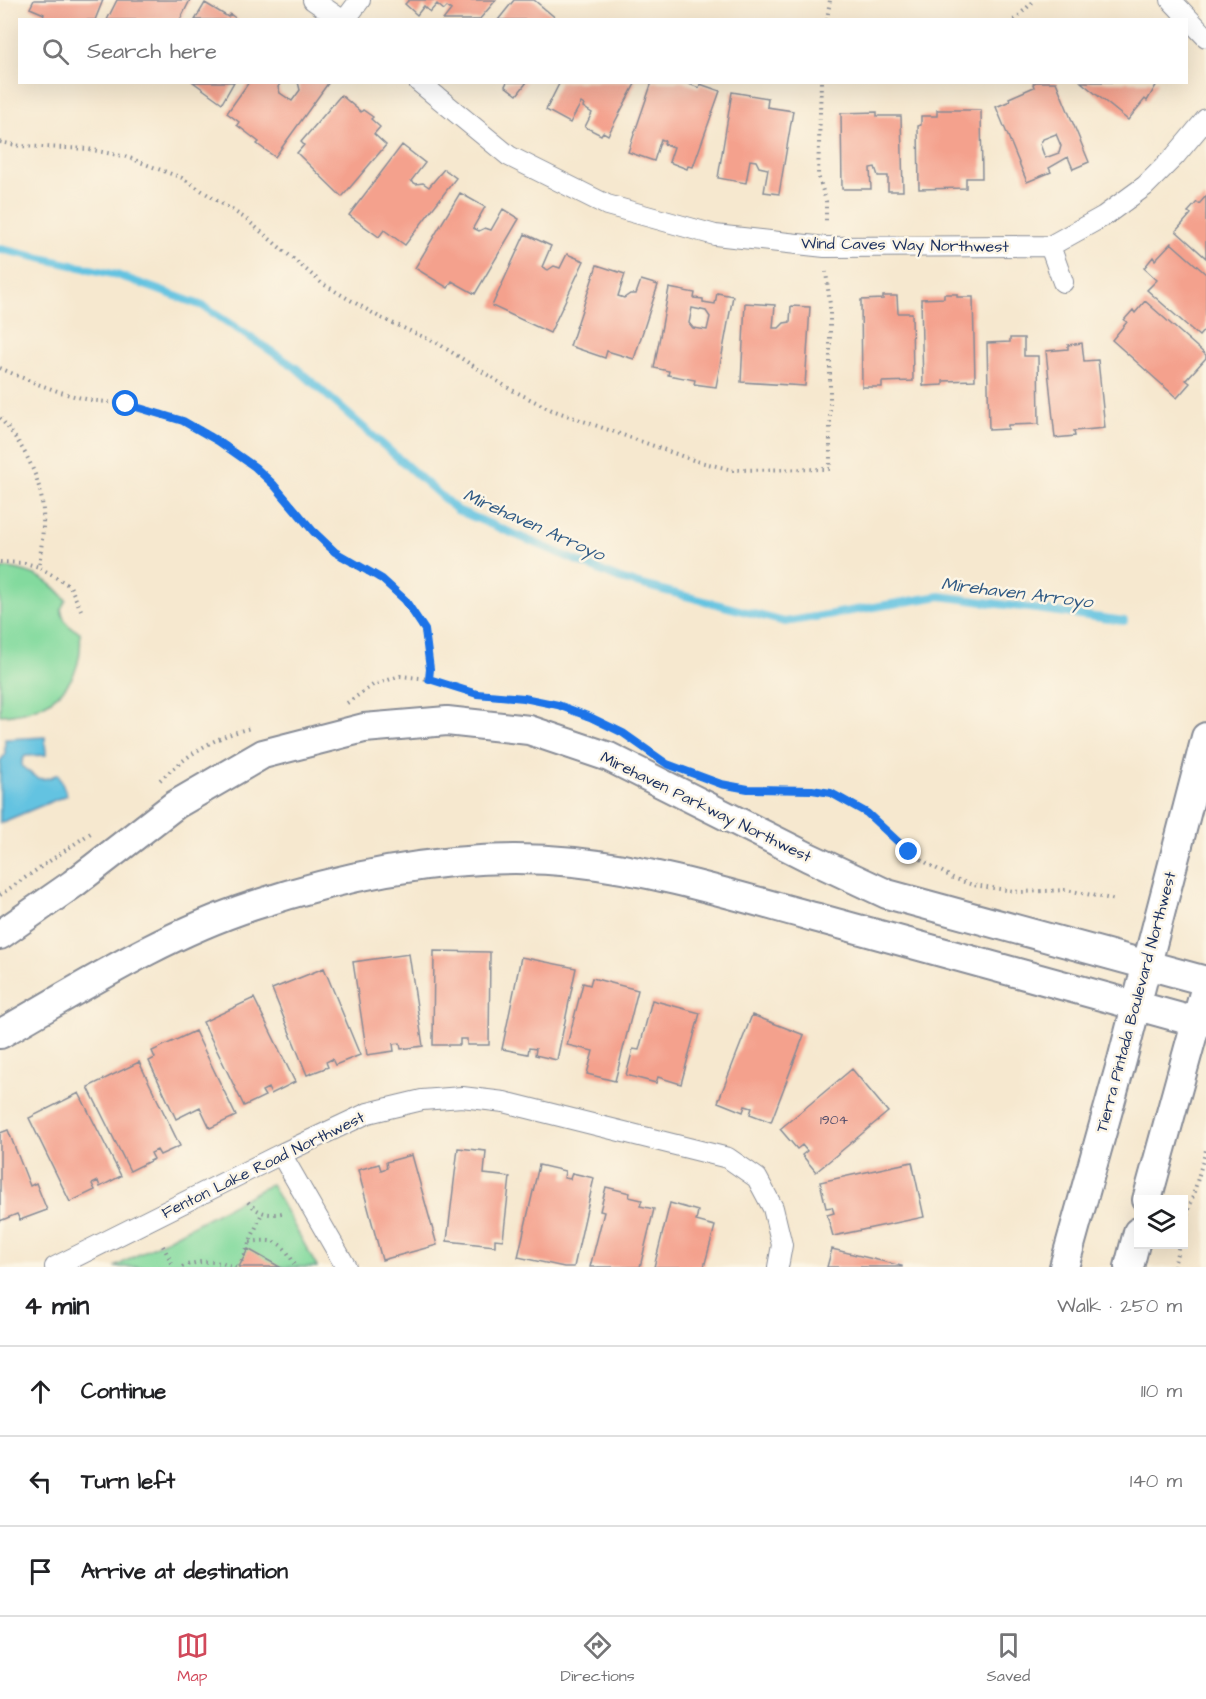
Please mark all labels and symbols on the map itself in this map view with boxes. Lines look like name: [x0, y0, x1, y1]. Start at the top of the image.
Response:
street label: Wind Caves Way Northwest: [801, 232, 1010, 259]
route start: [112, 390, 138, 416]
water label: Mirehaven Arroyo: [459, 483, 610, 569]
water label: Mirehaven Arroyo: [940, 571, 1096, 616]
street label: Mirehaven Parkway Northwest: [596, 746, 816, 869]
route end: [895, 838, 921, 864]
street label: Tierra Pintada Boulevard Northwest: [1091, 869, 1182, 1135]
street label: Fenton Lake Road Northwest: [158, 1106, 369, 1224]
house number: 1904: [820, 1110, 849, 1130]

